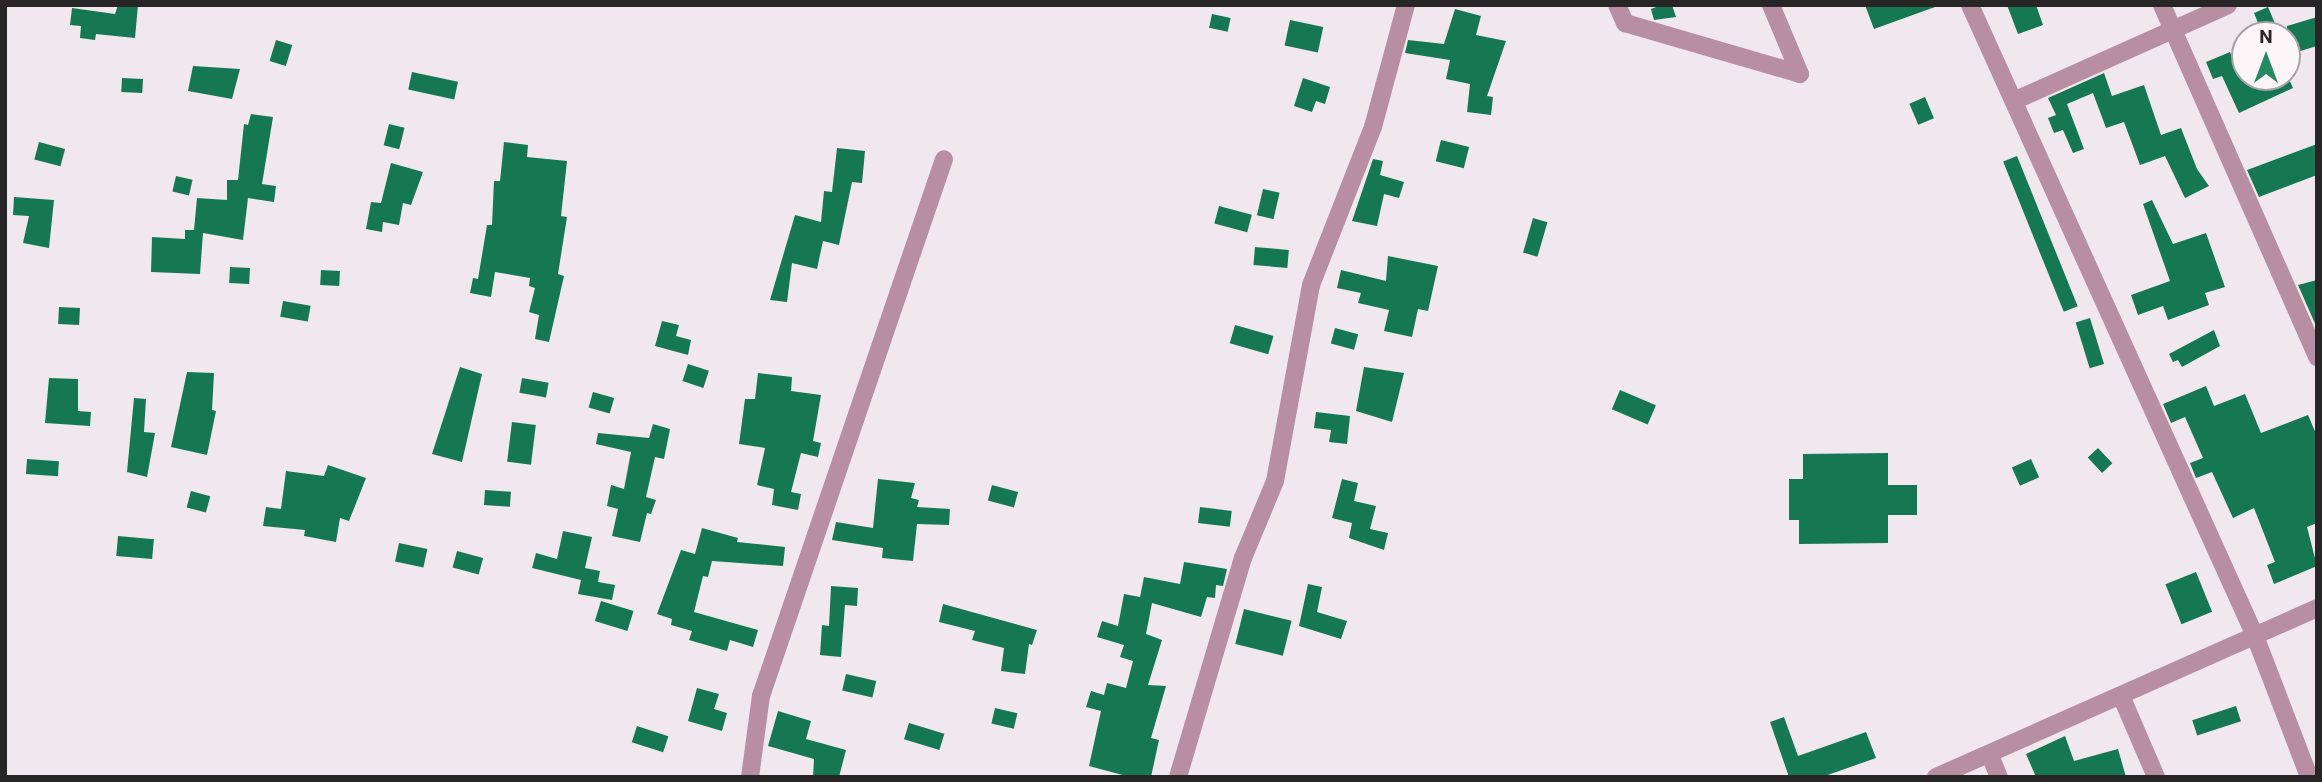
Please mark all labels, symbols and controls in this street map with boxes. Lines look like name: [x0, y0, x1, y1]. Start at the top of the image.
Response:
north arrow: [2231, 21, 2301, 91]
text: N: [2259, 25, 2273, 48]

